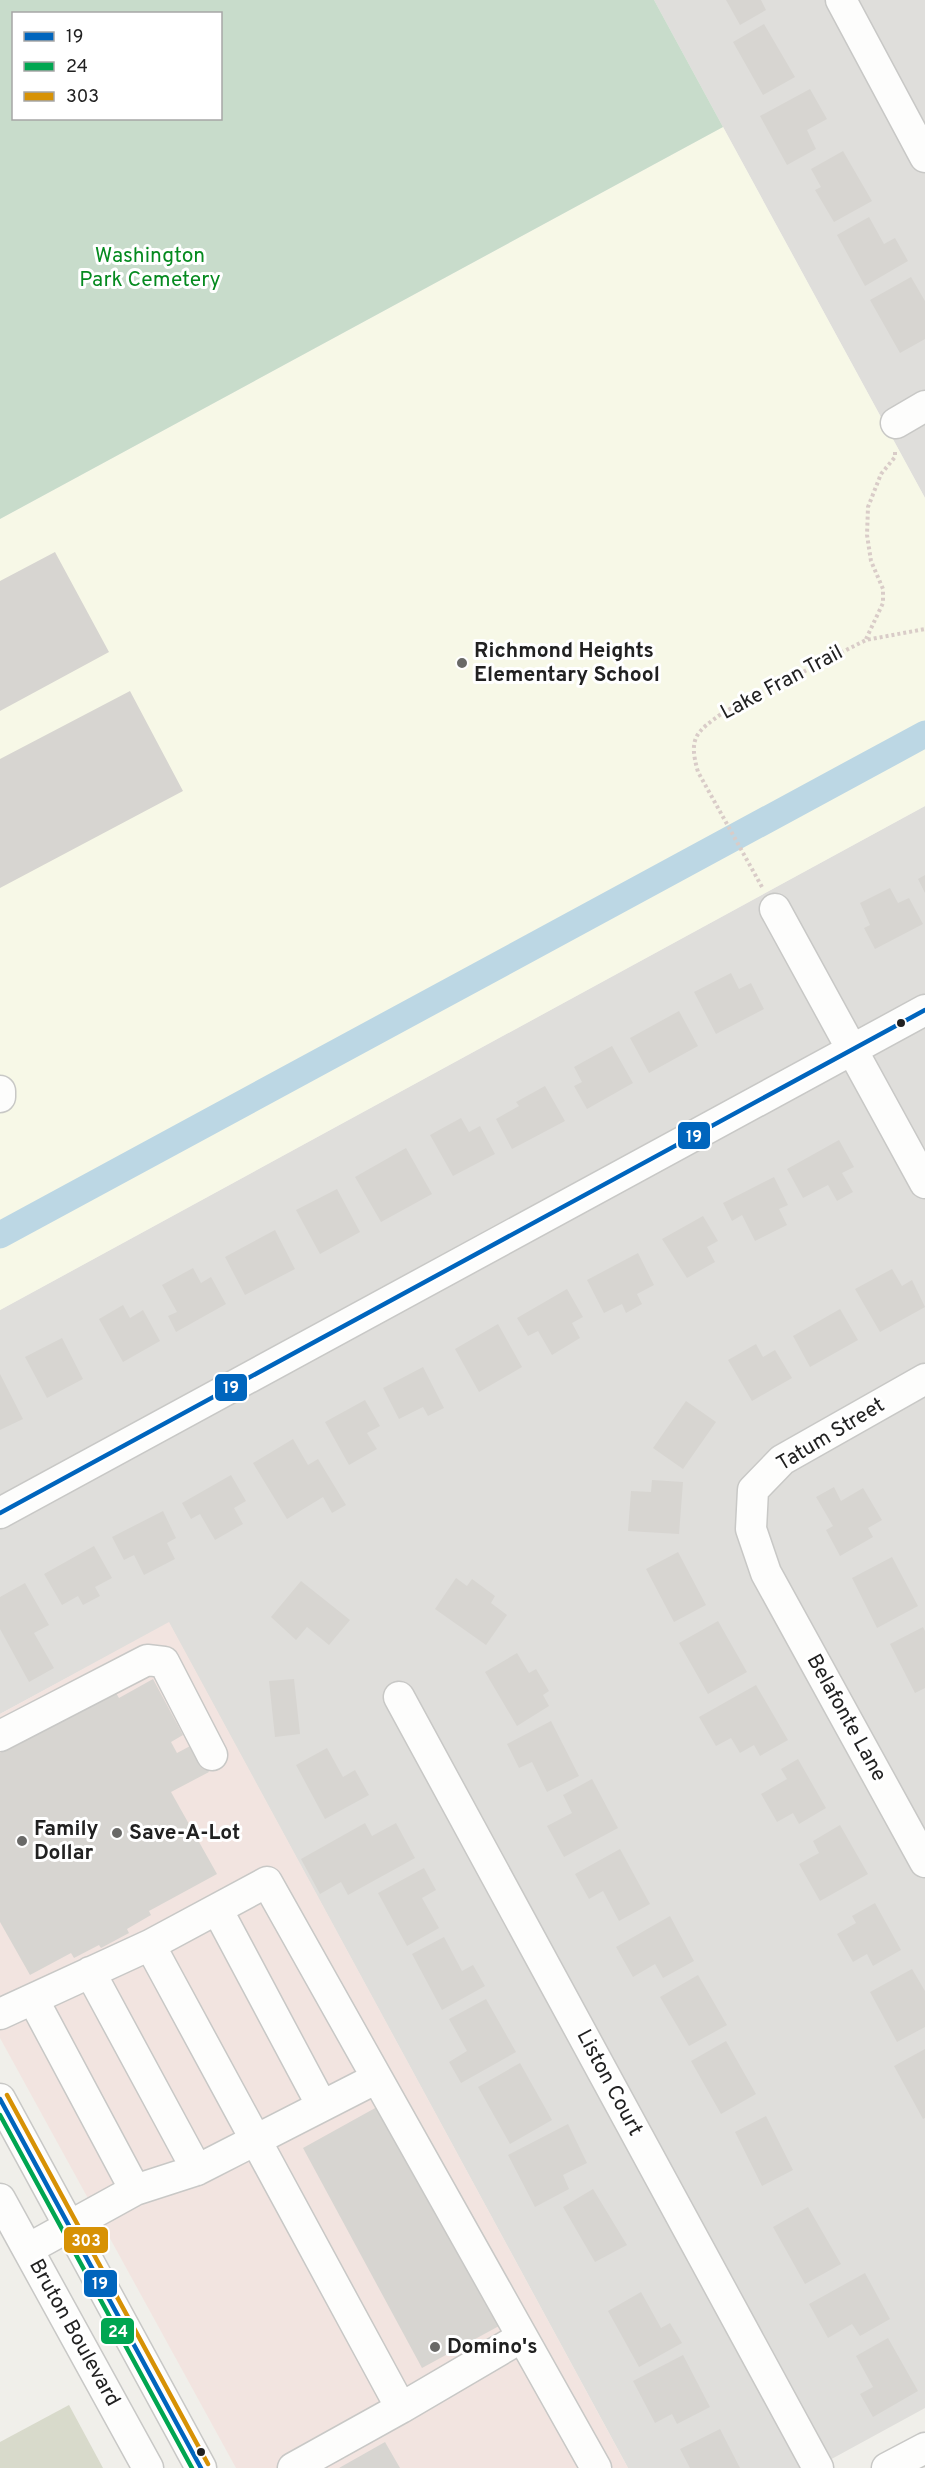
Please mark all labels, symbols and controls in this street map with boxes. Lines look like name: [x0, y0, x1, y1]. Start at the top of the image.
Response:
legend: [12, 12, 222, 120]
text: 19: [66, 26, 83, 49]
text: 24: [66, 56, 88, 79]
text: 303: [66, 86, 99, 109]
park label: Washington Park Cemetery: [79, 243, 221, 294]
place label: Richmond Heights Elementary School: [474, 638, 660, 689]
street label: Lake Fran Trail: [716, 639, 848, 727]
marker: Richmond Heights Elementary School: [455, 656, 469, 670]
unlabelled marker: [895, 1017, 907, 1029]
line badge: 19: [677, 1121, 711, 1150]
text: 19: [686, 1128, 702, 1148]
line badge: 19: [214, 1373, 248, 1402]
text: 19: [223, 1379, 239, 1399]
street label: Tatum Street: [772, 1392, 890, 1478]
street label: Belafonte Lane: [800, 1649, 892, 1787]
place label: Family Dollar: [34, 1816, 99, 1867]
place label: Save-A-Lot: [129, 1820, 240, 1847]
marker: Save-A-Lot: [110, 1826, 124, 1840]
marker: Family Dollar: [15, 1834, 29, 1848]
street label: Liston Court: [570, 2025, 648, 2141]
line badge: 303: [63, 2226, 109, 2254]
text: 303: [71, 2232, 101, 2252]
street label: Bruton Boulevard: [22, 2254, 126, 2412]
line badge: 19: [83, 2269, 118, 2298]
text: 19: [92, 2275, 108, 2295]
line badge: 24: [100, 2317, 135, 2345]
text: 24: [108, 2323, 128, 2343]
place label: Domino's: [447, 2334, 538, 2361]
marker: Domino's: [428, 2340, 442, 2354]
unlabelled marker: [195, 2446, 207, 2458]

